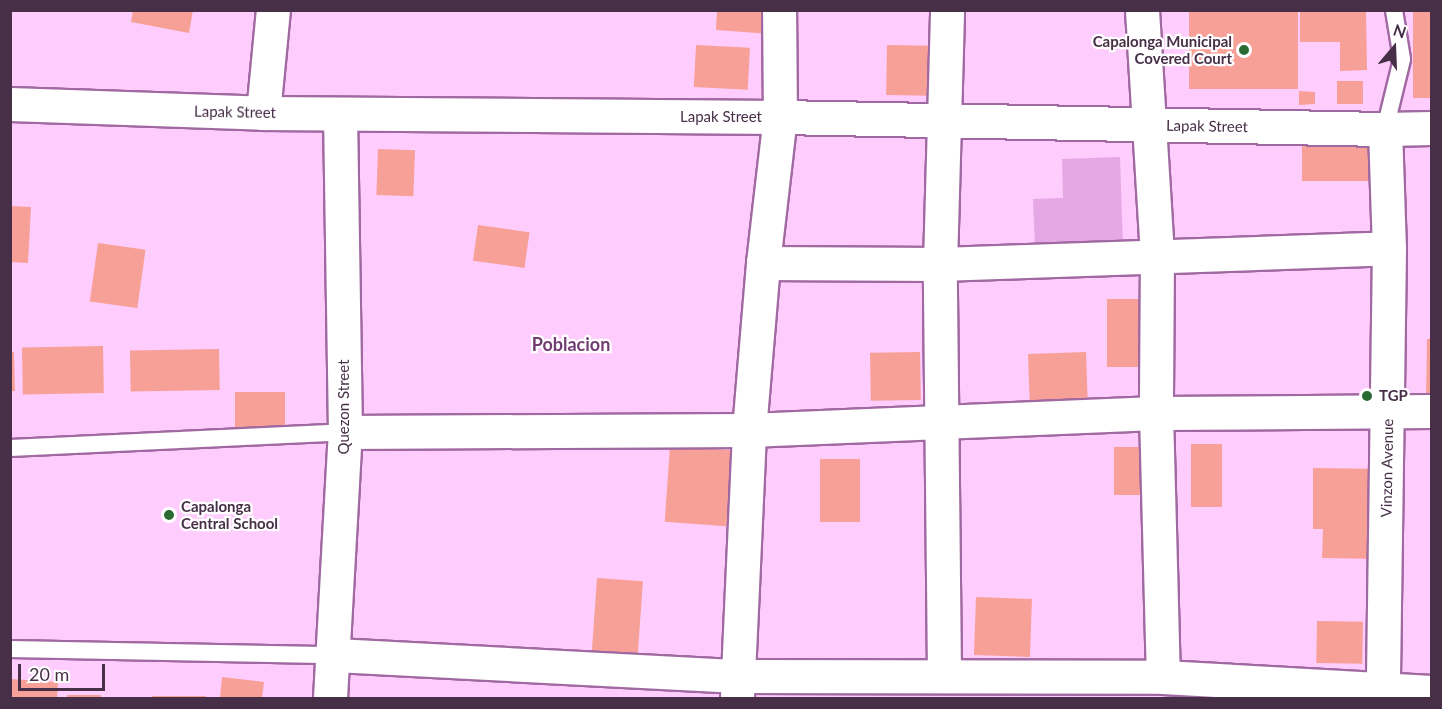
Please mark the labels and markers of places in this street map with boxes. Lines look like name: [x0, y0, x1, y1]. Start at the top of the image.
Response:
place label: Capalonga Municipal Covered Court: [1093, 32, 1232, 67]
marker: Capalonga Municipal Covered Court: [1237, 43, 1251, 57]
place label: TGP: [1379, 387, 1408, 405]
marker: TGP: [1360, 389, 1374, 403]
place label: Capalonga Central School: [181, 497, 278, 532]
marker: Capalonga Central School: [162, 508, 176, 522]

